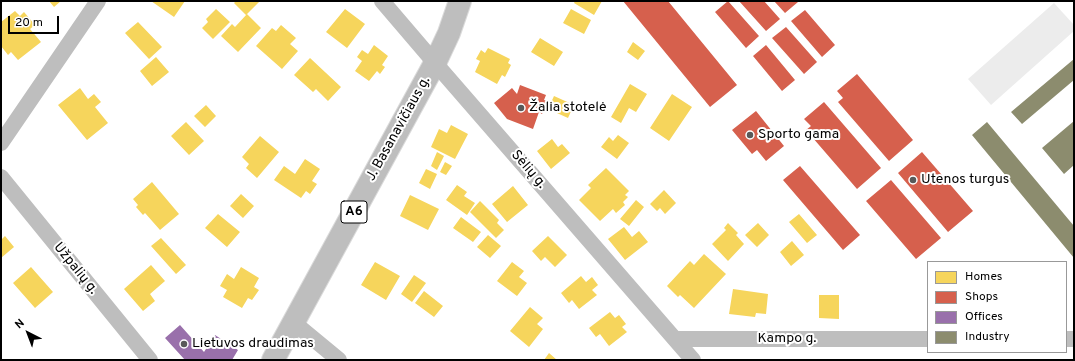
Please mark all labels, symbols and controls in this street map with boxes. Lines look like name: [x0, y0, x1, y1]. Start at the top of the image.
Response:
scale bar: [10, 8, 61, 34]
text: 20 m: [15, 15, 43, 31]
street label: J. Basanavičiaus g.: [363, 74, 435, 184]
place label: Žalia stotelė: [529, 100, 606, 116]
marker: Žalia stotelė: [516, 103, 526, 113]
place label: Sporto gama: [758, 127, 839, 143]
marker: Sporto gama: [745, 130, 755, 140]
street label: Sėlių g.: [507, 147, 549, 193]
place label: Utenos turgus: [921, 172, 1009, 188]
marker: Utenos turgus: [908, 175, 918, 185]
road number: A6: [341, 201, 367, 223]
street label: Užpalių g.: [49, 240, 101, 298]
legend: [927, 261, 1067, 353]
text: Homes: [965, 269, 1002, 285]
text: Shops: [965, 289, 998, 305]
text: Offices: [965, 309, 1003, 325]
north arrow: [8, 313, 48, 353]
text: N: [12, 316, 28, 332]
text: Industry: [965, 329, 1010, 345]
street label: Kampo g.: [758, 331, 816, 347]
place label: Lietuvos draudimas: [192, 336, 314, 352]
marker: Lietuvos draudimas: [179, 339, 189, 349]

